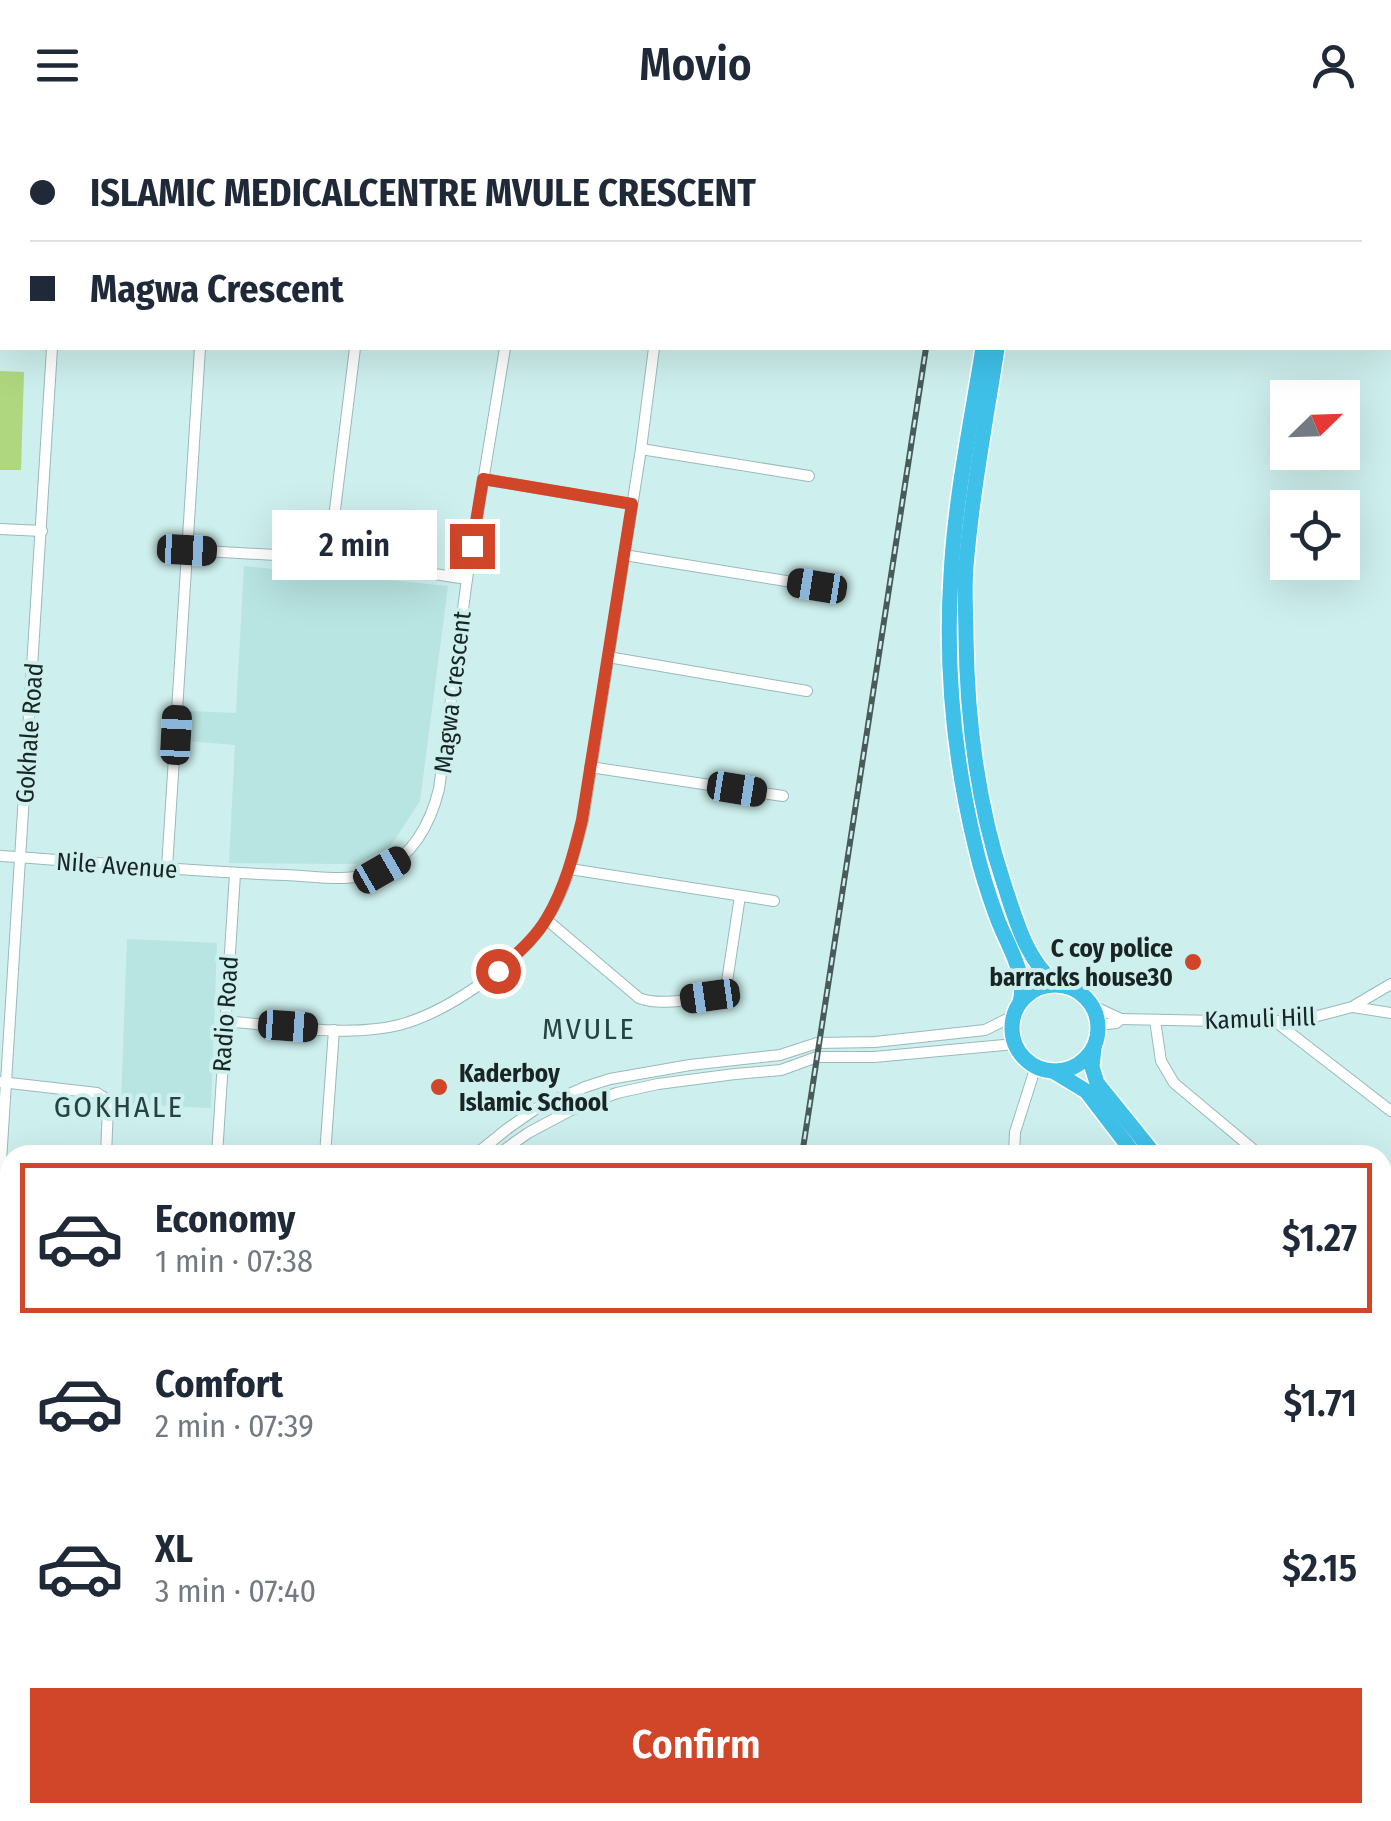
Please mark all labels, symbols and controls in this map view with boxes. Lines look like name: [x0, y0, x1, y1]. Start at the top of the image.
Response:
icon: menu: [30, 38, 85, 93]
text: Movio: [639, 38, 752, 92]
icon: person: [1306, 38, 1361, 93]
text: ISLAMIC MEDICALCENTRE MVULE CRESCENT: [90, 170, 756, 216]
text: Magwa Crescent: [90, 266, 344, 312]
north arrow: [1270, 380, 1360, 470]
map controls: [1270, 380, 1360, 580]
button: locate: [1270, 490, 1360, 580]
callout: 2 min: [272, 511, 437, 581]
route end: [450, 524, 495, 569]
text: 2 min: [319, 526, 390, 564]
car: [156, 533, 218, 567]
car: [785, 566, 849, 606]
street label: Magwa Crescent: [428, 609, 478, 775]
street label: Gokhale Road: [10, 662, 50, 804]
car: [159, 704, 193, 766]
car: [705, 769, 769, 809]
car: [349, 842, 415, 898]
street label: Nile Avenue: [55, 847, 178, 885]
place label: C coy police barracks house30: [990, 934, 1173, 993]
route start: [476, 949, 521, 994]
marker: C coy police barracks house30: [1182, 951, 1204, 973]
street label: Radio Road: [207, 955, 245, 1073]
car: [678, 977, 742, 1015]
street label: Kamuli Hill: [1204, 1002, 1316, 1036]
car: [257, 1009, 319, 1043]
district label: MVULE: [542, 1011, 636, 1047]
place label: Kaderboy Islamic School: [459, 1059, 608, 1118]
marker: Kaderboy Islamic School: [428, 1076, 450, 1098]
district label: GOKHALE: [54, 1089, 184, 1125]
icon: car: [35, 1193, 125, 1283]
text: Economy: [155, 1196, 295, 1242]
text: $1.27: [1282, 1215, 1357, 1261]
text: 1 min · 07:38: [155, 1242, 313, 1280]
icon: car: [35, 1358, 125, 1448]
text: Comfort: [155, 1361, 283, 1407]
text: $1.71: [1284, 1380, 1357, 1426]
text: 2 min · 07:39: [155, 1407, 314, 1445]
icon: car: [35, 1523, 125, 1613]
text: XL: [155, 1526, 193, 1572]
text: $2.15: [1282, 1545, 1357, 1591]
text: 3 min · 07:40: [155, 1572, 316, 1610]
button: Confirm: [30, 1688, 1362, 1803]

